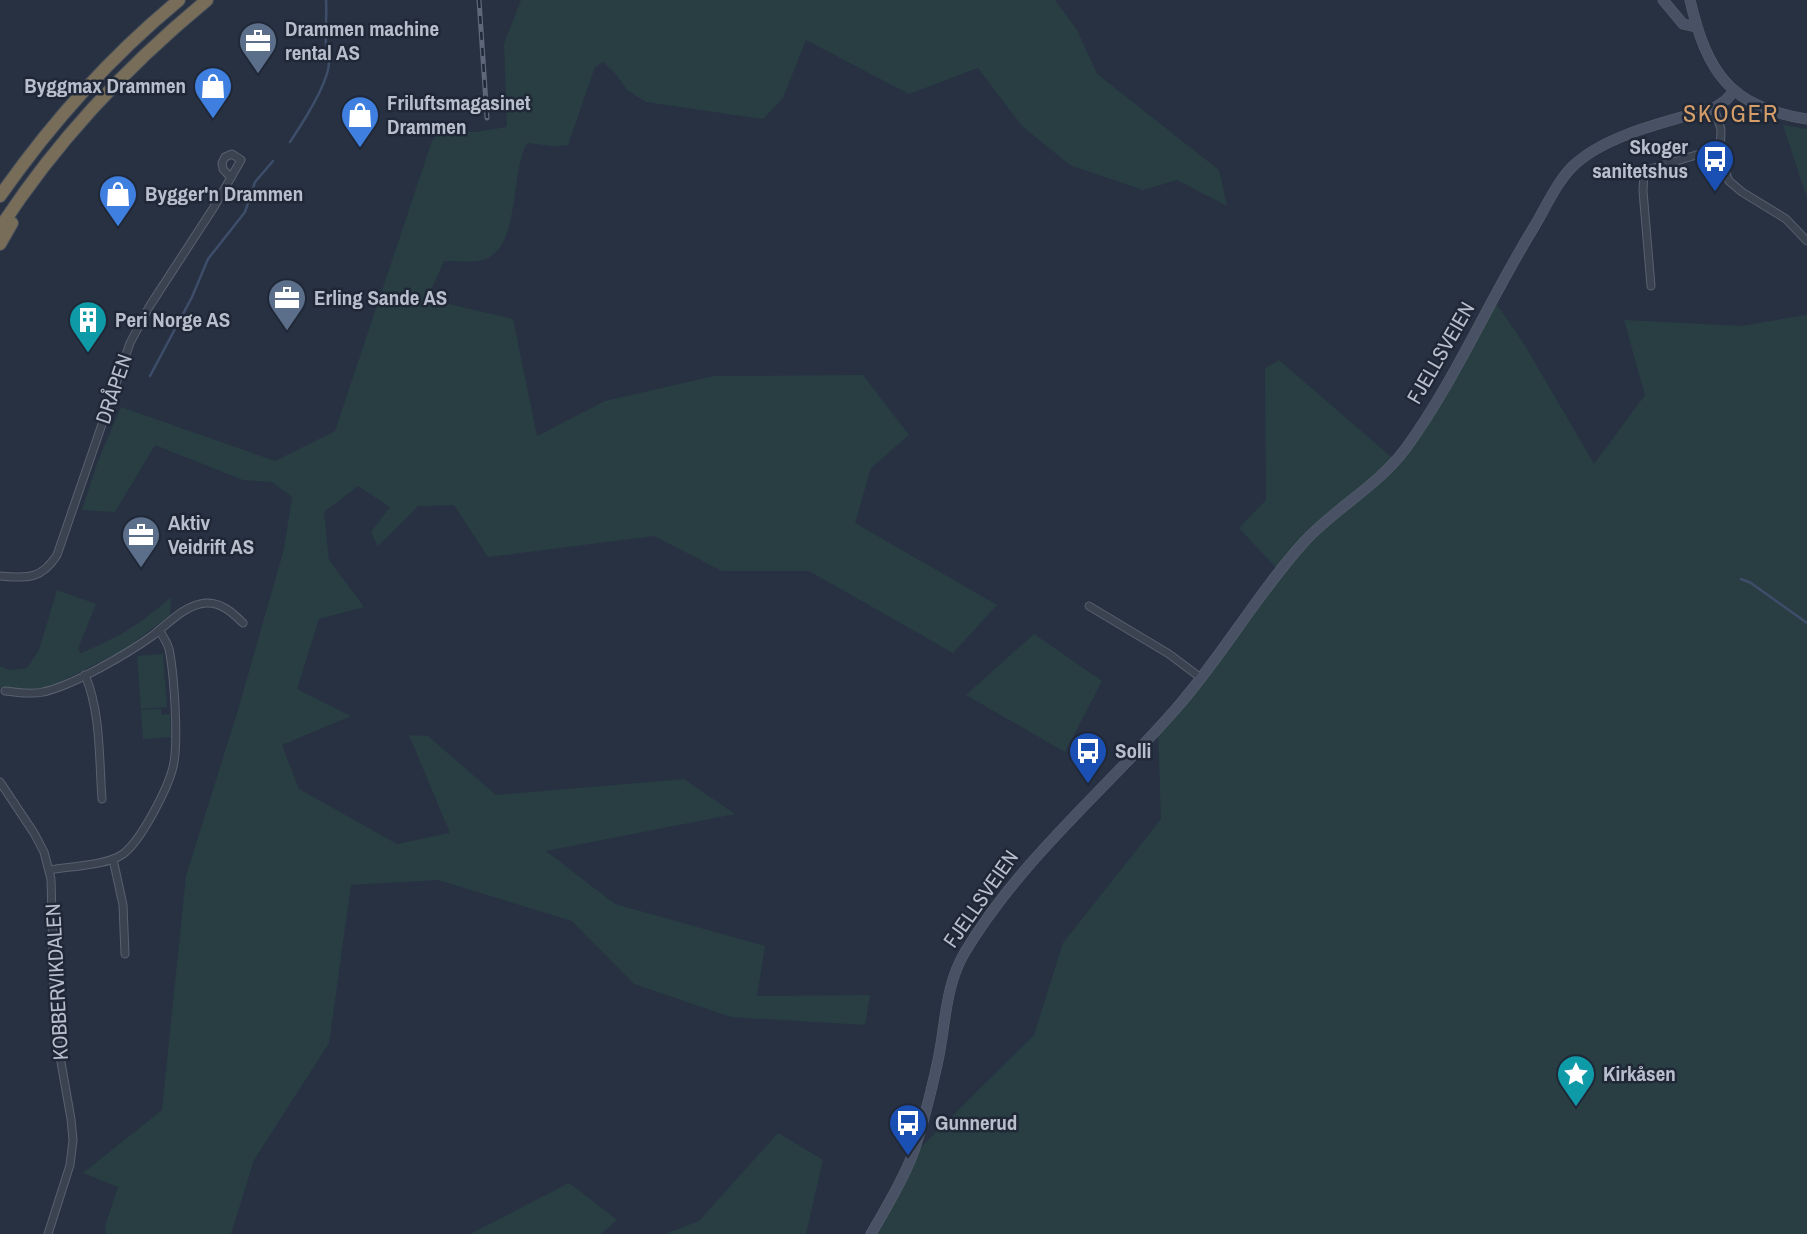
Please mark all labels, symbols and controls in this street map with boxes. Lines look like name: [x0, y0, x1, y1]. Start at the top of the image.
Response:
place label: Drammen machine rental AS: [285, 14, 439, 67]
office icon: Drammen machine rental AS: [237, 20, 279, 75]
shop icon: Byggmax Drammen: [192, 65, 234, 120]
place label: Byggmax Drammen: [24, 71, 186, 100]
place label: Friluftsmagasinet Drammen: [387, 88, 531, 141]
shop icon: Friluftsmagasinet Drammen: [339, 94, 381, 149]
district label: SKOGER: [1683, 97, 1779, 129]
place label: Skoger sanitetshus: [1592, 132, 1688, 185]
bus stop icon: Skoger sanitetshus: [1694, 138, 1736, 193]
shop icon: Bygger'n Drammen: [97, 173, 139, 228]
place label: Bygger'n Drammen: [145, 179, 303, 208]
office icon: Erling Sande AS: [266, 277, 308, 332]
place label: Erling Sande AS: [314, 283, 447, 312]
street label: FJELLSVEIEN: [1400, 297, 1481, 409]
building icon: Peri Norge AS: [67, 299, 109, 354]
place label: Peri Norge AS: [115, 305, 230, 334]
street label: DRÅPEN: [88, 350, 139, 427]
place label: Aktiv Veidrift AS: [168, 508, 254, 561]
office icon: Aktiv Veidrift AS: [120, 514, 162, 569]
bus stop icon: Solli: [1067, 730, 1109, 785]
place label: Solli: [1115, 736, 1151, 765]
street label: FJELLSVEIEN: [936, 844, 1025, 953]
street label: KOBBERVIKDALEN: [38, 903, 75, 1061]
place icon: Kirkåsen: [1555, 1053, 1597, 1108]
place label: Kirkåsen: [1603, 1059, 1676, 1088]
bus stop icon: Gunnerud: [887, 1102, 929, 1157]
place label: Gunnerud: [935, 1108, 1017, 1137]

